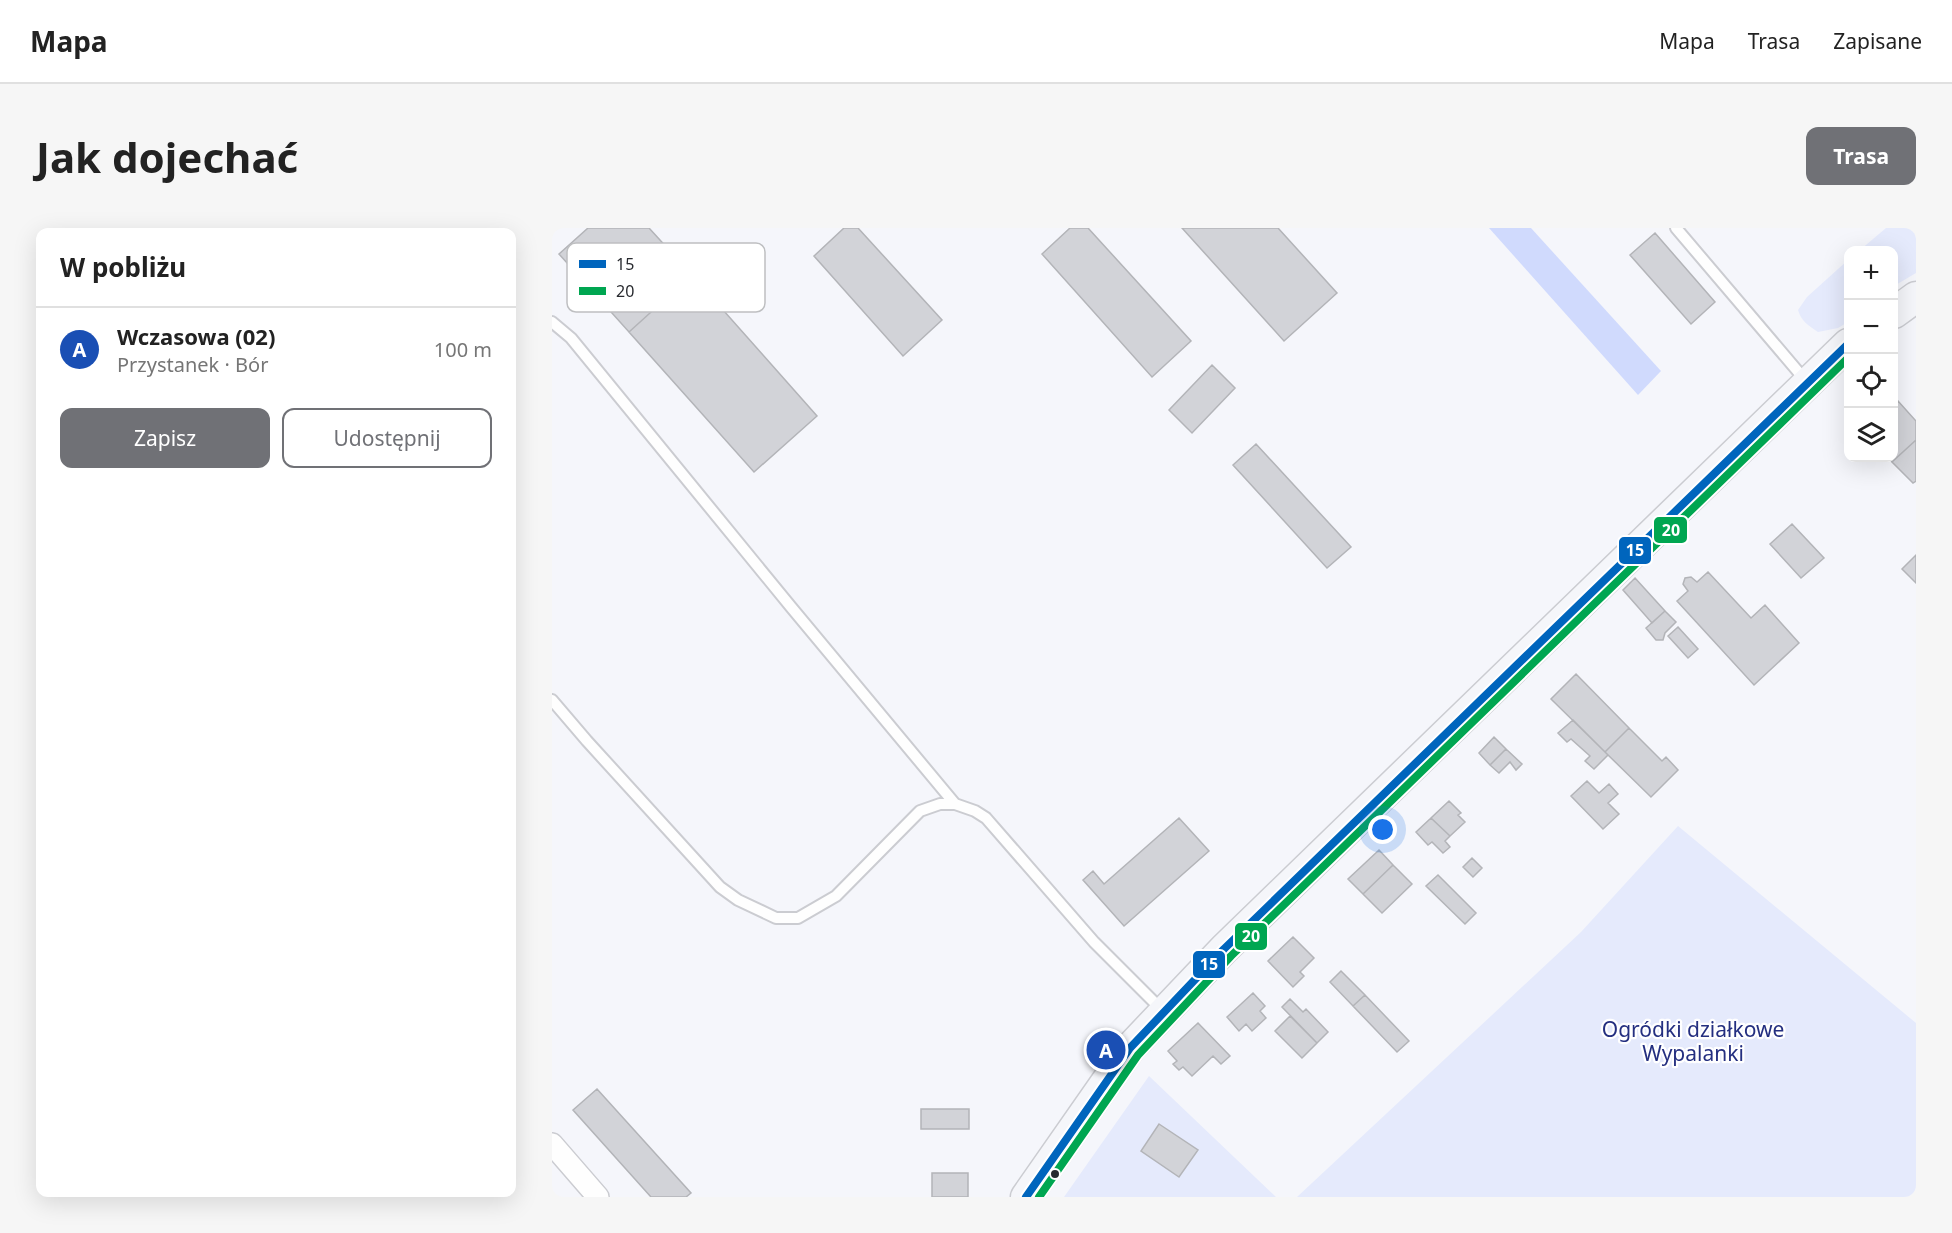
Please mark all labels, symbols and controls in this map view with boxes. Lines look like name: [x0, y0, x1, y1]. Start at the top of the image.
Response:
text: Mapa: [30, 22, 108, 60]
text: Mapa: [1659, 27, 1715, 55]
text: Trasa: [1748, 27, 1800, 55]
text: Zapisane: [1833, 27, 1922, 55]
button: Trasa: [1806, 127, 1916, 185]
text: Jak dojechać: [36, 128, 298, 185]
legend: [567, 243, 765, 312]
map controls: [1844, 246, 1898, 462]
button: +: [1844, 246, 1898, 300]
text: W pobliżu: [60, 249, 186, 285]
text: 15: [616, 253, 634, 275]
text: 20: [616, 280, 634, 302]
button: −: [1844, 300, 1898, 354]
text: Wczasowa (02): [117, 321, 275, 351]
text: A: [73, 336, 86, 363]
text: 100 m: [434, 336, 492, 363]
text: Przystanek · Bór: [117, 351, 268, 378]
button: locate: [1844, 354, 1898, 408]
button: Zapisz: [60, 408, 270, 468]
button: Udostępnij: [282, 408, 492, 468]
button: layers: [1844, 408, 1898, 462]
line badge: 20: [1653, 516, 1688, 544]
text: 20: [1662, 519, 1680, 541]
line badge: 15: [1618, 536, 1652, 565]
text: 15: [1626, 539, 1644, 561]
your location: [1368, 815, 1397, 844]
line badge: 20: [1234, 922, 1268, 951]
text: 20: [1242, 925, 1260, 947]
line badge: 15: [1192, 950, 1226, 979]
text: 15: [1200, 953, 1218, 975]
park label: Ogródki działkowe Wypalanki: [1602, 1015, 1784, 1067]
pin: A: [1086, 1028, 1126, 1072]
unlabelled marker: [1049, 1168, 1061, 1180]

